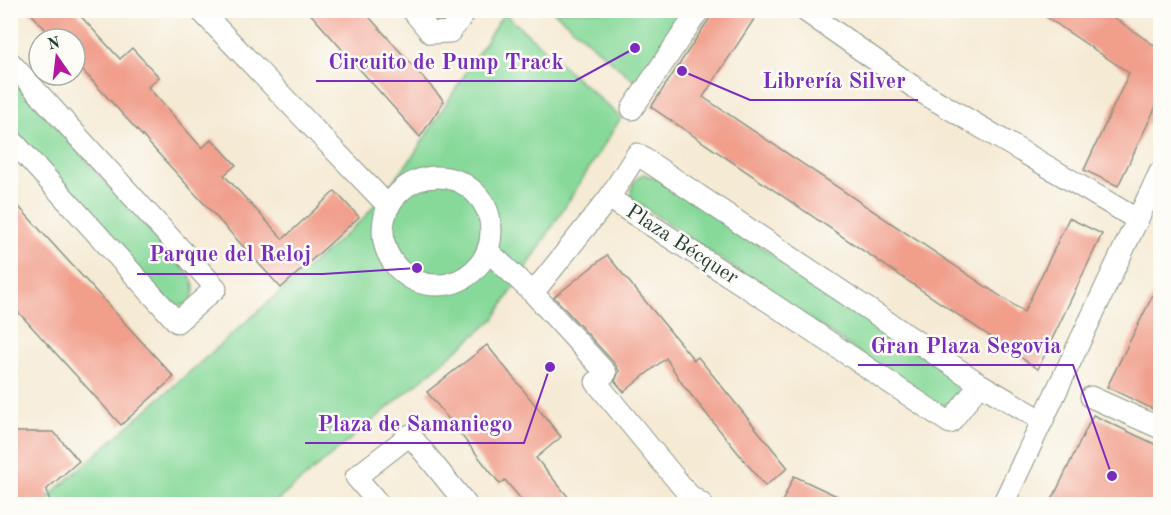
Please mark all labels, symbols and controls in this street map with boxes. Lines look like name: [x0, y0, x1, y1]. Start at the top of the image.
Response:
north arrow: [27, 27, 87, 87]
text: N: [46, 35, 62, 54]
callout: Circuito de Pump Track: [316, 41, 575, 81]
text: Circuito de Pump Track: [328, 52, 564, 74]
callout: Librería Silver: [750, 60, 918, 100]
text: Librería Silver: [762, 71, 906, 93]
street label: Plaza Bécquer: [622, 201, 742, 289]
callout: Parque del Reloj: [137, 234, 323, 274]
text: Parque del Reloj: [149, 244, 311, 266]
callout: Gran Plaza Segovia: [858, 325, 1073, 365]
text: Gran Plaza Segovia: [870, 336, 1062, 358]
callout: Plaza de Samaniego: [305, 403, 524, 443]
text: Plaza de Samaniego: [317, 414, 513, 436]

